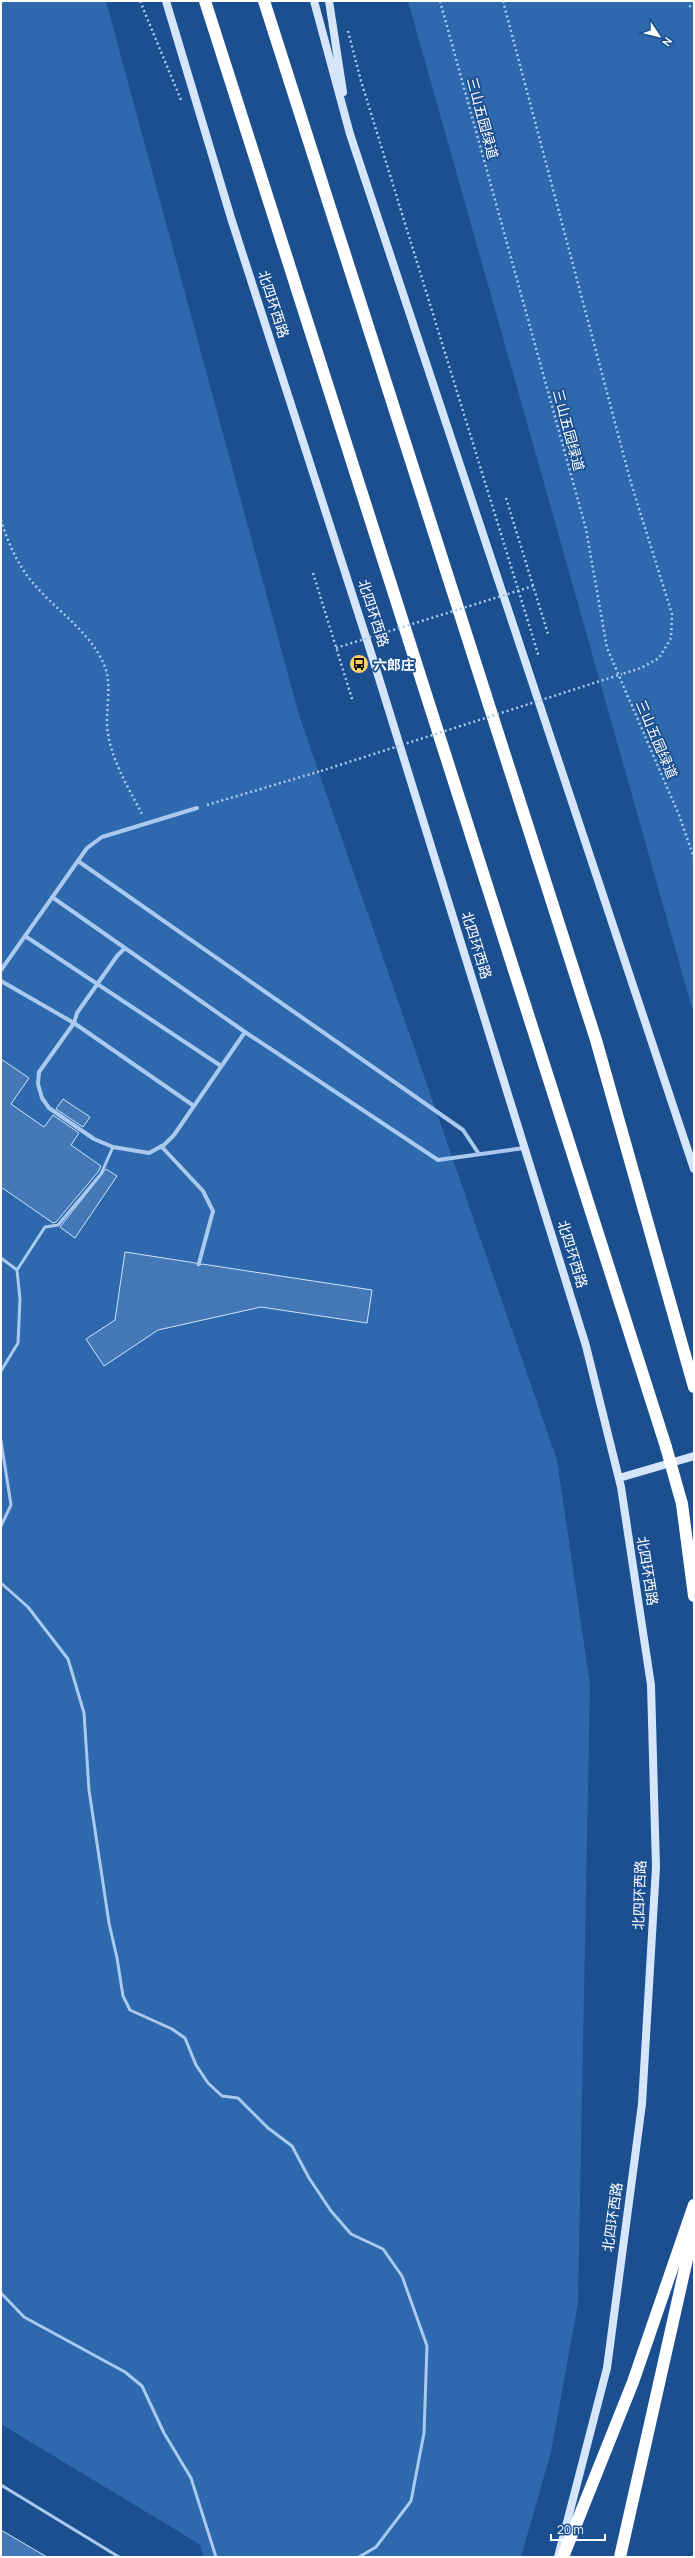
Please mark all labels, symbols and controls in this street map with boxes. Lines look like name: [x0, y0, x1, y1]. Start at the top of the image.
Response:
north arrow: [639, 16, 679, 56]
text: N: [659, 34, 676, 50]
street label: 三山五园绿道: [463, 75, 503, 161]
street label: 北四环西路: [254, 268, 294, 340]
street label: 三山五园绿道: [549, 387, 589, 473]
street label: 北四环西路: [354, 577, 394, 649]
bus stop icon: 六郎庄: [348, 653, 370, 675]
place label: 六郎庄: [373, 655, 415, 674]
street label: 三山五园绿道: [632, 697, 682, 781]
street label: 北四环西路: [458, 909, 496, 981]
street label: 北四环西路: [554, 1218, 592, 1290]
street label: 北四环西路: [633, 1535, 663, 1607]
street label: 北四环西路: [628, 1860, 650, 1930]
street label: 北四环西路: [598, 2181, 626, 2253]
scale bar: [551, 2516, 605, 2542]
text: 20 m: [557, 2521, 584, 2538]

